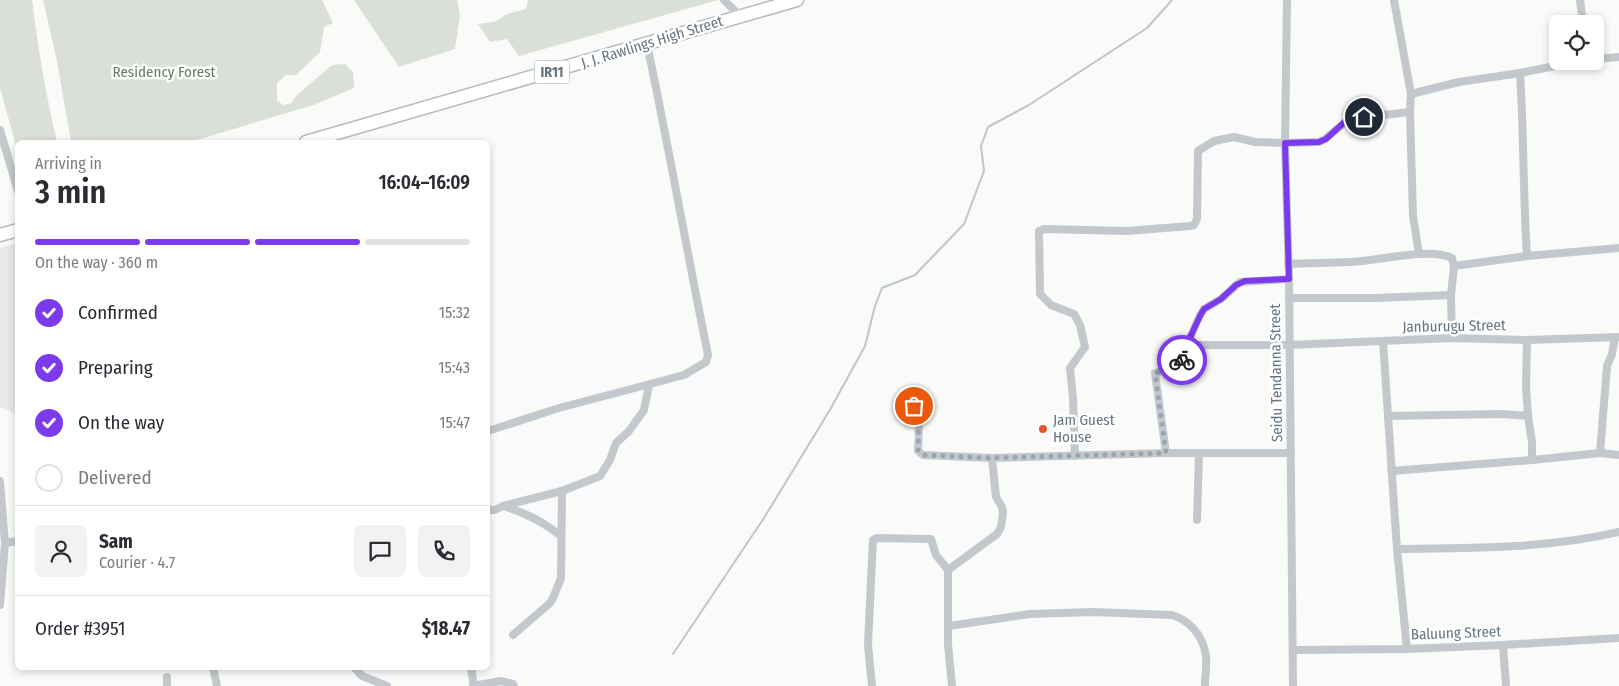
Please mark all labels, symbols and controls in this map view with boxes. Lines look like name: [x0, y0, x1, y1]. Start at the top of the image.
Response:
street label: J. J. Rawlings High Street: [579, 12, 725, 72]
map controls: [1549, 15, 1604, 70]
button: locate: [1549, 15, 1604, 70]
road number: IR11: [534, 61, 570, 84]
park label: Residency Forest: [112, 63, 216, 81]
pin: [1343, 96, 1385, 138]
icon: home: [1350, 103, 1378, 131]
text: Arriving in: [35, 154, 102, 173]
text: 16:04–16:09: [379, 171, 470, 194]
text: 3 min: [35, 173, 106, 211]
text: On the way · 360 m: [35, 253, 158, 272]
icon: check: [35, 299, 63, 327]
text: Confirmed: [78, 301, 158, 324]
text: 15:32: [439, 303, 470, 322]
street label: Seidu Tendanna Street: [1266, 304, 1286, 442]
street label: Janburugu Street: [1402, 316, 1506, 336]
courier: [1157, 335, 1207, 385]
icon: bike: [1168, 346, 1196, 374]
icon: check: [35, 354, 63, 382]
text: Preparing: [78, 356, 153, 379]
text: 15:43: [438, 358, 470, 377]
pin: [893, 385, 935, 427]
icon: bag: [900, 392, 928, 420]
icon: check: [35, 409, 63, 437]
text: On the way: [78, 411, 164, 434]
place label: Jam Guest House: [1053, 411, 1115, 446]
text: 15:47: [439, 413, 470, 432]
marker: Jam Guest House: [1037, 423, 1049, 435]
text: Delivered: [78, 466, 152, 489]
button: person: [35, 525, 87, 577]
button: chat: [354, 525, 406, 577]
button: phone: [418, 525, 470, 577]
text: Sam: [99, 530, 133, 553]
text: Courier · 4.7: [99, 553, 175, 572]
text: Order #3951: [35, 617, 125, 640]
text: $18.47: [422, 617, 470, 640]
street label: Baluung Street: [1411, 622, 1502, 644]

